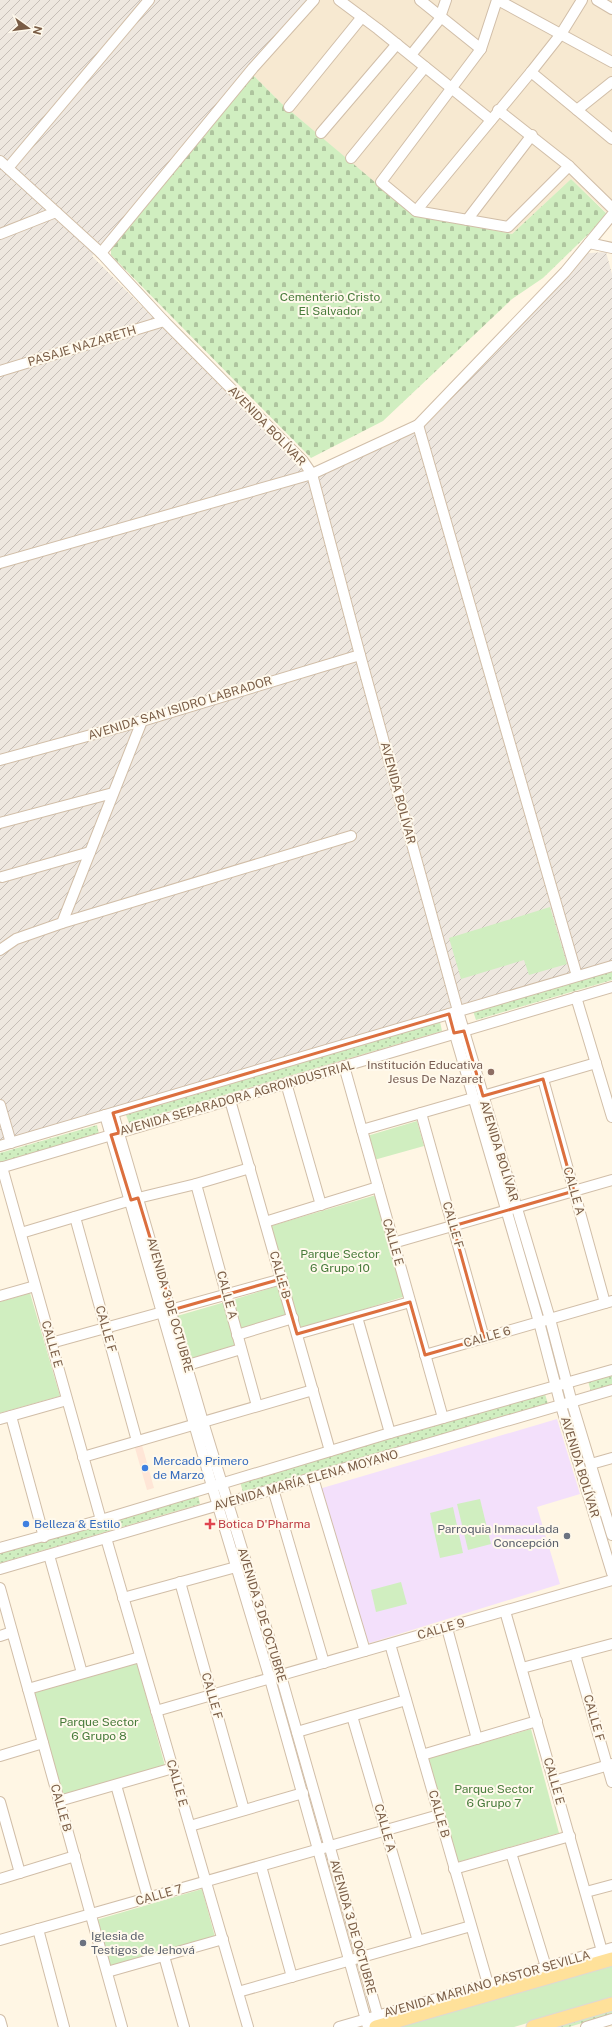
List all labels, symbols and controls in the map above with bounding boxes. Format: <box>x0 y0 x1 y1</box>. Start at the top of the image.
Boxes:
north arrow <box>8 8 48 48</box>
text: N <box>31 25 45 36</box>
park label: Cementerio Cristo El Salvador <box>280 290 381 318</box>
street label: PASAJE NAZARETH <box>26 323 138 369</box>
street label: AVENIDA BOLÍVAR <box>225 383 309 469</box>
street label: AVENIDA SAN ISIDRO LABRADOR <box>86 673 274 743</box>
street label: AVENIDA BOLÍVAR <box>378 740 418 846</box>
street label: AVENIDA SEPARADORA AGROINDUSTRIAL <box>118 1058 356 1138</box>
place label: Institución Educativa Jesus De Nazaret <box>367 1058 483 1086</box>
marker: Institución Educativa Jesus De Nazaret <box>486 1067 496 1077</box>
street label: AVENIDA BOLÍVAR <box>477 1099 521 1203</box>
street label: CALLE A <box>560 1165 588 1217</box>
street label: CALLE F <box>440 1200 466 1250</box>
street label: CALLE E <box>380 1217 406 1267</box>
street label: AVENIDA 3 DE OCTUBRE <box>144 1236 196 1374</box>
park label: Parque Sector 6 Grupo 10 <box>300 1247 380 1275</box>
street label: CALLE B <box>267 1250 293 1300</box>
street label: CALLE A <box>214 1269 240 1321</box>
street label: CALLE F <box>93 1304 119 1354</box>
street label: CALLE E <box>39 1319 65 1369</box>
street label: CALLE 6 <box>462 1324 512 1350</box>
street label: AVENIDA BOLÍVAR <box>558 1415 602 1519</box>
street label: AVENIDA MARÍA ELENA MOYANO <box>212 1447 400 1513</box>
place label: Mercado Primero de Marzo <box>153 1454 249 1482</box>
marker: Mercado Primero de Marzo <box>140 1463 150 1473</box>
place label: Belleza & Estilo <box>34 1517 120 1531</box>
place label: Botica D'Pharma <box>218 1517 310 1531</box>
marker: Belleza & Estilo <box>21 1519 31 1529</box>
marker: Botica D'Pharma <box>205 1519 215 1529</box>
place label: Parroquia Inmaculada Concepción <box>437 1522 559 1550</box>
marker: Parroquia Inmaculada Concepción <box>562 1531 572 1541</box>
street label: AVENIDA 3 DE OCTUBRE <box>235 1546 289 1684</box>
street label: CALLE 9 <box>416 1616 466 1642</box>
street label: CALLE F <box>199 1671 225 1721</box>
street label: CALLE F <box>581 1693 607 1743</box>
park label: Parque Sector 6 Grupo 8 <box>59 1715 139 1743</box>
street label: CALLE E <box>541 1756 567 1806</box>
street label: CALLE E <box>164 1758 190 1808</box>
park label: Parque Sector 6 Grupo 7 <box>454 1782 534 1810</box>
street label: CALLE B <box>48 1783 74 1833</box>
street label: CALLE B <box>426 1789 452 1839</box>
street label: CALLE A <box>371 1802 399 1854</box>
street label: AVENIDA 3 DE OCTUBRE <box>327 1858 379 1996</box>
street label: CALLE 7 <box>134 1882 184 1908</box>
place label: Iglesia de Testigos de Jehová <box>91 1929 195 1957</box>
marker: Iglesia de Testigos de Jehová <box>78 1938 88 1948</box>
street label: AVENIDA MARIANO PASTOR SEVILLA <box>382 1948 592 2020</box>

